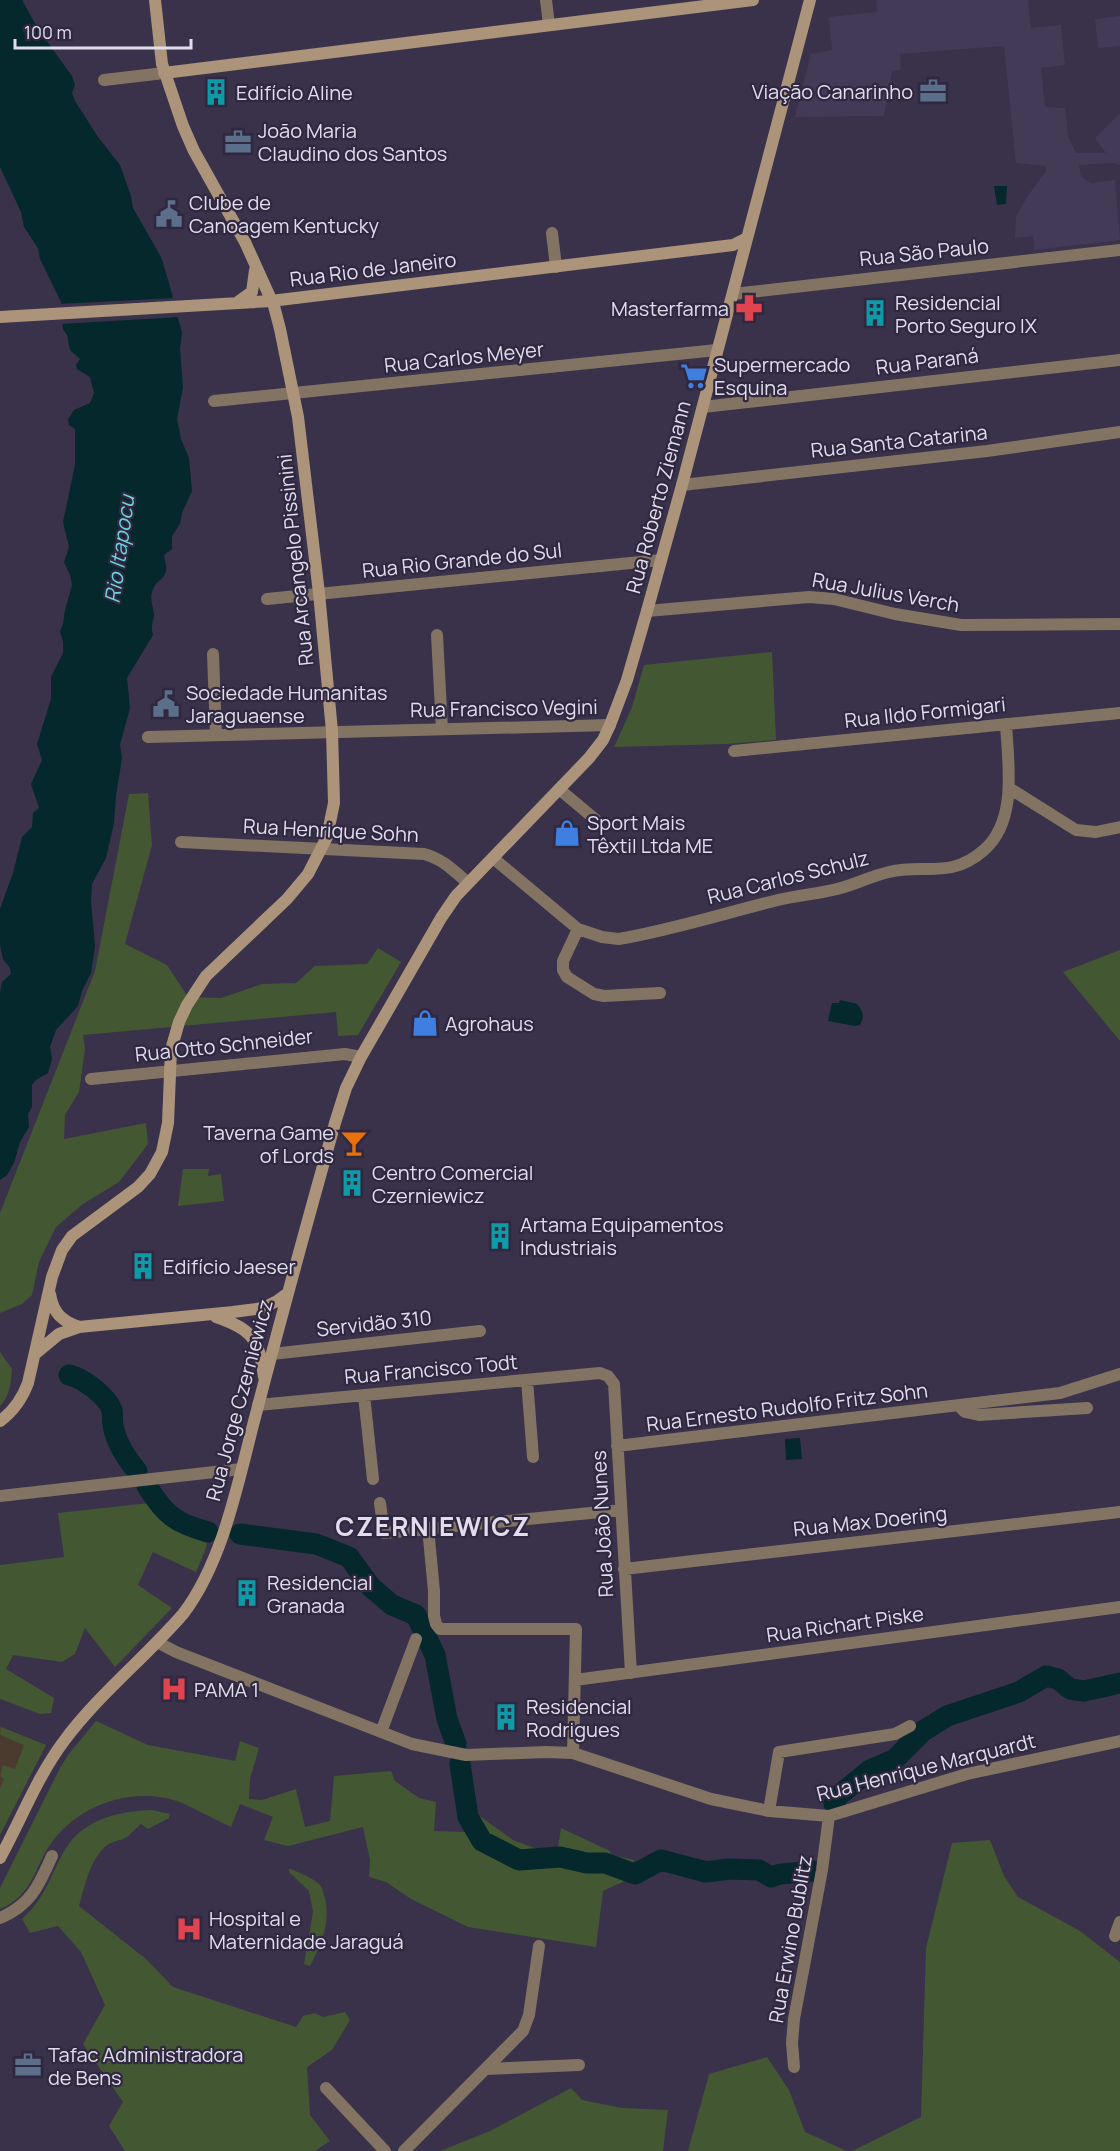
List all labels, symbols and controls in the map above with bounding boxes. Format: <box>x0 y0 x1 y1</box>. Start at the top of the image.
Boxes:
scale bar <box>15 12 190 50</box>
text: 100 m <box>24 20 72 44</box>
office icon: Viação Canarinho <box>918 76 948 106</box>
building icon: Edifício Aline <box>201 77 231 107</box>
place label: Viação Canarinho <box>752 78 913 105</box>
place label: Edifício Aline <box>236 79 353 106</box>
place label: João Maria Claudino dos Santos <box>258 117 447 167</box>
office icon: João Maria Claudino dos Santos <box>223 127 253 157</box>
place label: Clube de Canoagem Kentucky <box>189 189 380 239</box>
public building icon: Clube de Canoagem Kentucky <box>154 199 184 229</box>
street label: Rua São Paulo <box>858 232 990 272</box>
street label: Rua Rio de Janeiro <box>288 245 458 293</box>
place label: Residencial Porto Seguro IX <box>895 289 1037 339</box>
pharmacy icon: Masterfarma <box>734 293 764 323</box>
place label: Masterfarma <box>611 295 729 322</box>
building icon: Residencial Porto Seguro IX <box>860 298 890 328</box>
street label: Rua Carlos Meyer <box>383 335 545 379</box>
street label: Rua Paraná <box>874 341 980 381</box>
place label: Supermercado Esquina <box>714 351 851 401</box>
supermarket icon: Supermercado Esquina <box>679 361 709 391</box>
street label: Rua Roberto Ziemann <box>619 398 697 596</box>
street label: Rua Santa Catarina <box>809 418 989 464</box>
street label: Rua Arcangelo Pissinini <box>270 453 320 667</box>
water label: Rio Itapocu <box>98 492 141 605</box>
street label: Rua Rio Grande do Sul <box>361 536 563 584</box>
street label: Rua Julius Verch <box>810 566 962 618</box>
place label: Sociedade Humanitas Jaraguaense <box>186 679 388 729</box>
public building icon: Sociedade Humanitas Jaraguaense <box>151 689 181 719</box>
street label: Rua Ildo Formigari <box>843 690 1007 734</box>
street label: Rua Francisco Vegini <box>410 693 598 723</box>
place label: Sport Mais Têxtil Ltda ME <box>587 809 713 859</box>
street label: Rua Henrique Sohn <box>243 812 419 848</box>
shop icon: Sport Mais Têxtil Ltda ME <box>552 818 582 848</box>
street label: Rua Carlos Schulz <box>704 844 872 910</box>
shop icon: Agrohaus <box>410 1008 440 1038</box>
place label: Agrohaus <box>445 1010 534 1037</box>
street label: Rua Otto Schneider <box>134 1022 314 1068</box>
place label: Taverna Game of Lords <box>203 1119 334 1169</box>
bar icon: Taverna Game of Lords <box>339 1128 369 1158</box>
place label: Centro Comercial Czerniewicz <box>372 1159 533 1209</box>
building icon: Centro Comercial Czerniewicz <box>337 1168 367 1198</box>
place label: Artama Equipamentos Industriais <box>520 1211 724 1261</box>
building icon: Artama Equipamentos Industriais <box>485 1221 515 1251</box>
building icon: Edifício Jaeser <box>128 1251 158 1281</box>
place label: Edifício Jaeser <box>163 1253 296 1280</box>
street label: Rua Jorge Czerniewicz <box>199 1296 279 1504</box>
street label: Servidão 310 <box>315 1304 433 1342</box>
street label: Rua Francisco Todt <box>343 1348 519 1390</box>
street label: Rua Ernesto Rudolfo Fritz Sohn <box>645 1376 929 1438</box>
street label: Rua João Nunes <box>585 1450 619 1598</box>
street label: Rua Max Doering <box>792 1499 948 1543</box>
district label: CZERNIEWICZ <box>335 1508 531 1544</box>
place label: Residencial Granada <box>267 1569 373 1619</box>
building icon: Residencial Granada <box>232 1578 262 1608</box>
street label: Rua Richart Piske <box>764 1600 926 1648</box>
hospital icon: PAMA 1 <box>159 1674 189 1704</box>
place label: PAMA 1 <box>194 1676 259 1703</box>
place label: Residencial Rodrigues <box>526 1693 632 1743</box>
building icon: Residencial Rodrigues <box>491 1702 521 1732</box>
street label: Rua Henrique Marquardt <box>814 1727 1038 1807</box>
street label: Rua Erwino Bublitz <box>762 1853 818 2025</box>
place label: Hospital e Maternidade Jaraguá <box>209 1905 404 1955</box>
hospital icon: Hospital e Maternidade Jaraguá <box>174 1914 204 1944</box>
place label: Tafac Administradora de Bens <box>48 2041 243 2091</box>
office icon: Tafac Administradora de Bens <box>13 2050 43 2080</box>

